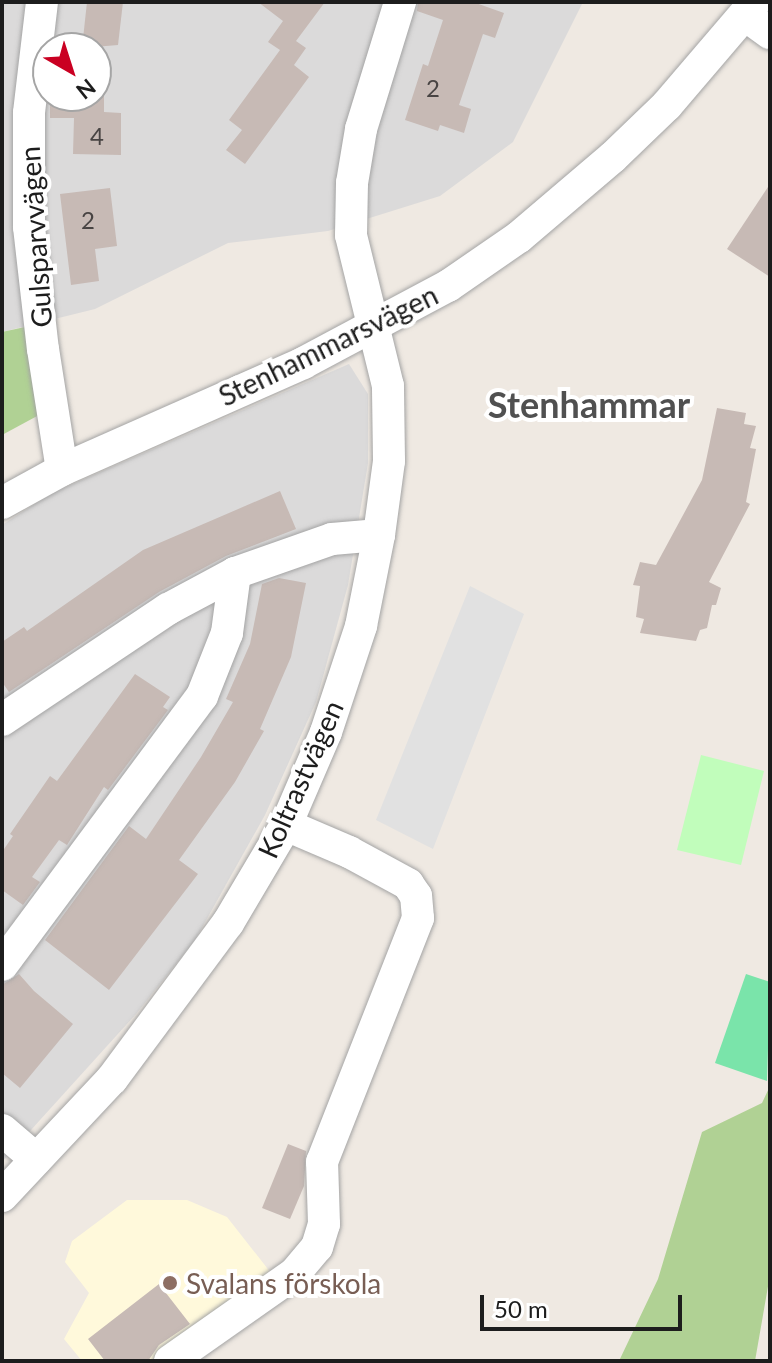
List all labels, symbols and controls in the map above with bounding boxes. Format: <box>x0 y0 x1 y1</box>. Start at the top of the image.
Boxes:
north arrow <box>32 32 112 112</box>
text: N <box>71 74 101 105</box>
house number: 2 <box>426 74 440 102</box>
house number: 4 <box>90 122 104 150</box>
street label: Gulsparvvägen <box>12 145 58 329</box>
house number: 2 <box>81 206 95 234</box>
street label: Stenhammarsvägen <box>213 277 443 413</box>
district label: Stenhammar <box>488 383 690 427</box>
street label: Koltrastvägen <box>250 695 350 863</box>
place label: Svalans förskola <box>186 1266 381 1300</box>
marker: Svalans förskola <box>161 1274 179 1292</box>
scale bar <box>484 1279 686 1329</box>
text: 50 m <box>494 1294 548 1323</box>

